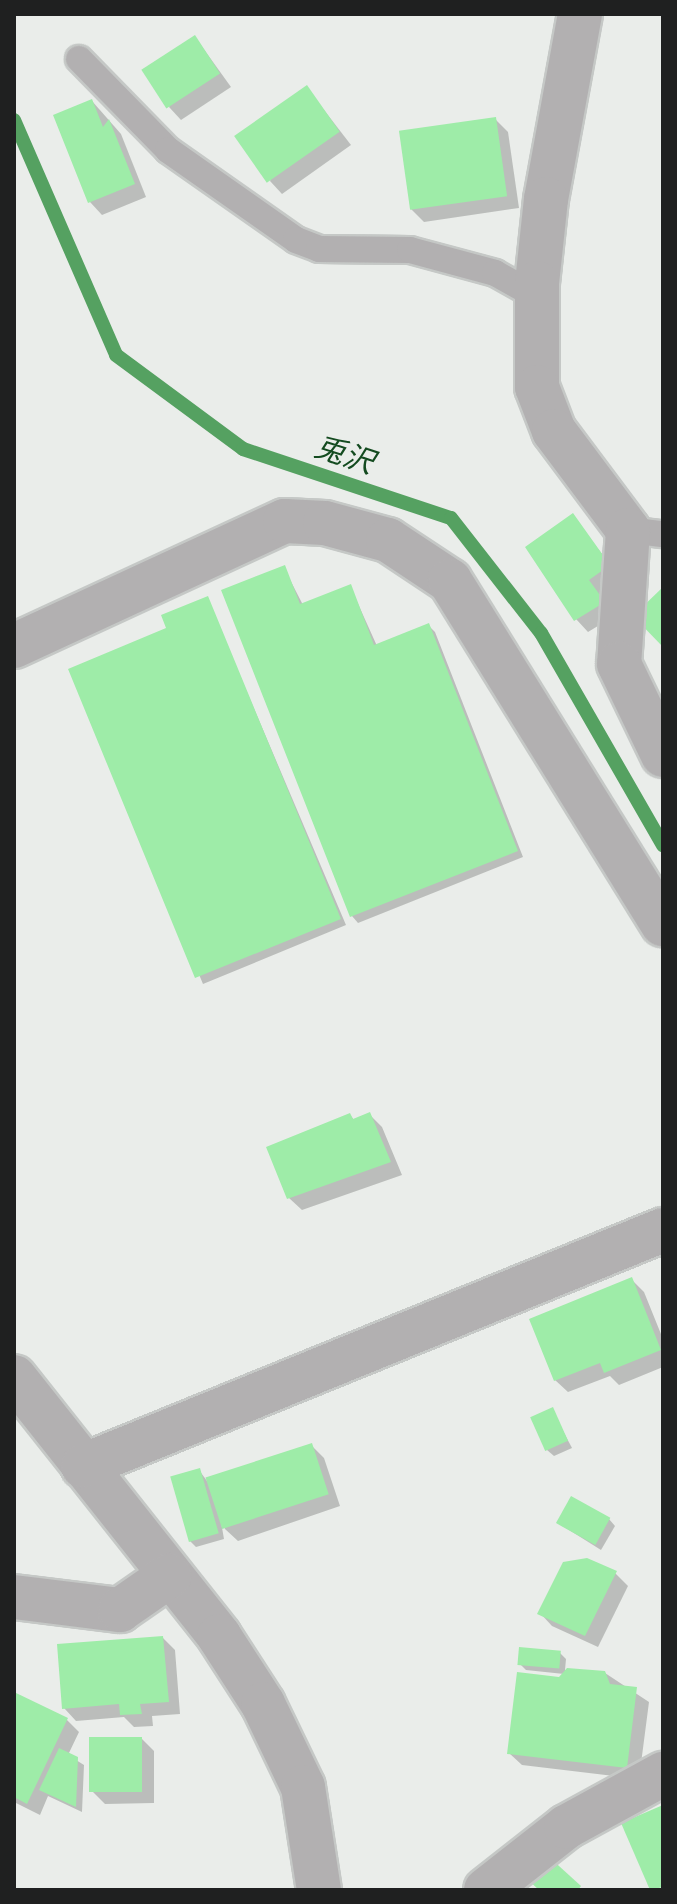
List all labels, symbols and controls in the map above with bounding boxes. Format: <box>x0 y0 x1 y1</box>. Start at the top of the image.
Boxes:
water label: 兎沢 <box>310 429 378 481</box>

